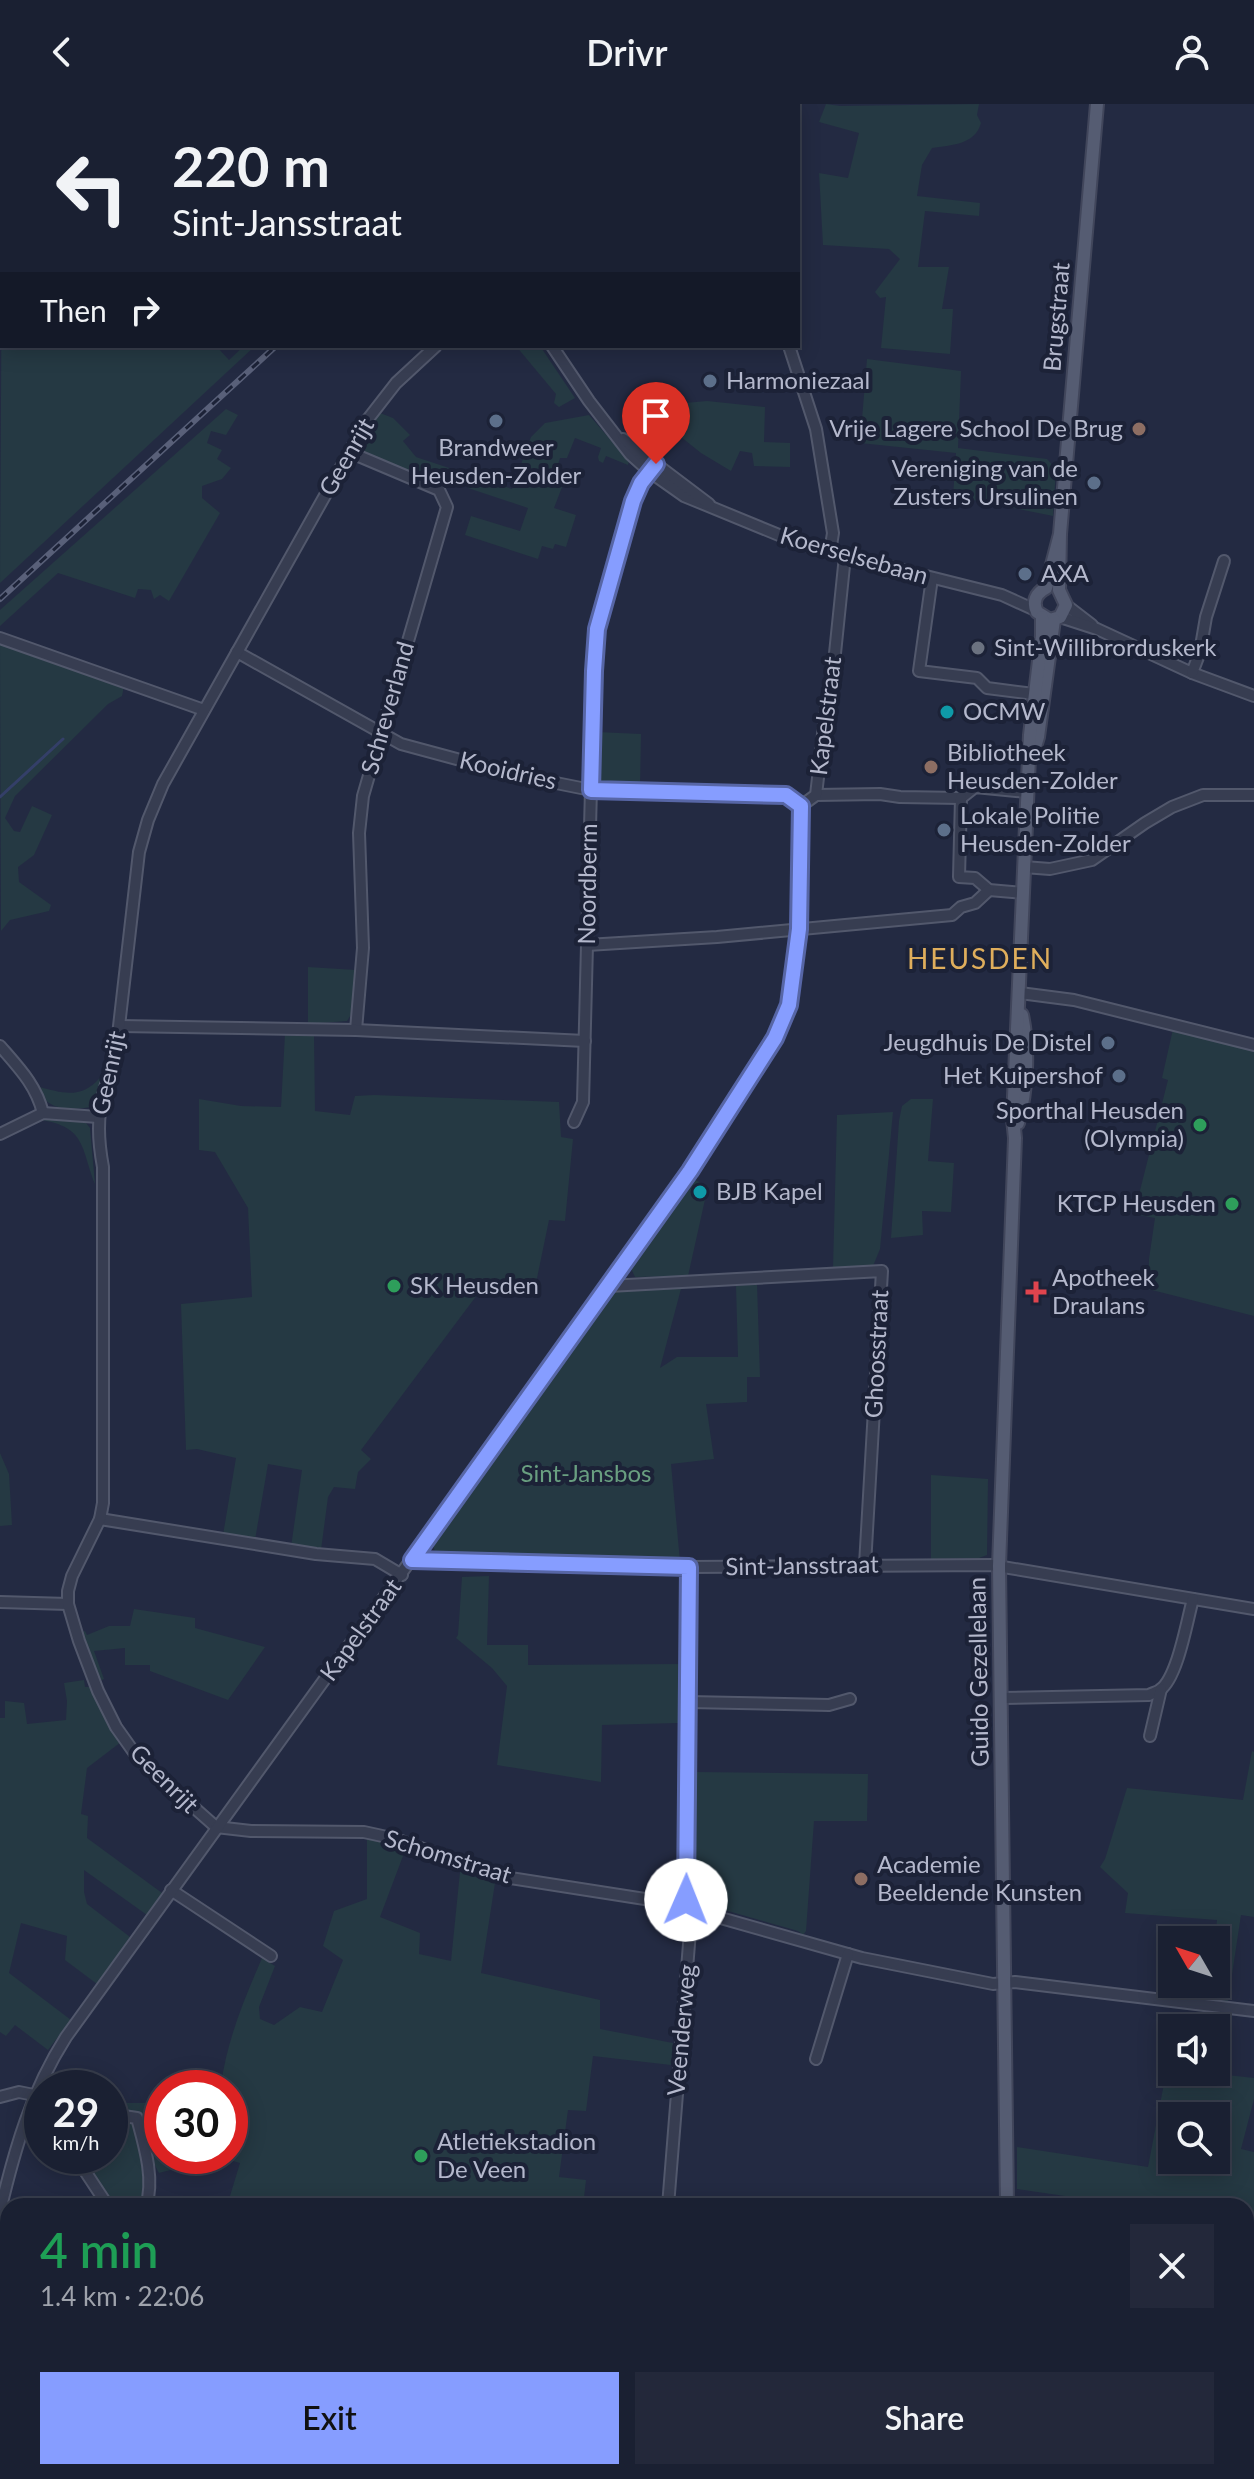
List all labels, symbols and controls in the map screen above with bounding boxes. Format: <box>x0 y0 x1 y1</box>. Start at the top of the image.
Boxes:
icon: back <box>40 30 84 74</box>
text: Drivr <box>586 30 668 74</box>
icon: person <box>1170 30 1214 74</box>
text: 220 m <box>172 132 330 199</box>
icon: left <box>40 136 144 240</box>
text: Sint-Jansstraat <box>172 200 402 244</box>
street label: Brugstraat <box>1036 261 1075 373</box>
icon: right <box>123 288 167 332</box>
text: Then <box>40 292 107 328</box>
place label: Harmoniezaal <box>726 365 870 394</box>
marker: Harmoniezaal <box>701 372 719 390</box>
pin <box>622 382 690 464</box>
icon: arrive <box>634 394 678 438</box>
street label: Geenrijt <box>312 412 380 500</box>
marker: Brandweer Heusden-Zolder <box>487 412 505 430</box>
place label: Vrije Lagere School De Brug <box>829 413 1123 442</box>
marker: Vrije Lagere School De Brug <box>1130 420 1148 438</box>
place label: Brandweer Heusden-Zolder <box>411 432 582 489</box>
place label: Vereniging van de Zusters Ursulinen <box>891 453 1078 510</box>
marker: Vereniging van de Zusters Ursulinen <box>1085 474 1103 492</box>
street label: Koerselsebaan <box>777 520 932 590</box>
place label: AXA <box>1041 558 1090 587</box>
marker: AXA <box>1016 565 1034 583</box>
place label: Sint-Willibrorduskerk <box>994 632 1217 661</box>
street label: Schreverland <box>354 638 419 777</box>
marker: Sint-Willibrorduskerk <box>969 639 987 657</box>
street label: Kapelstraat <box>803 654 846 777</box>
place label: OCMW <box>963 696 1046 725</box>
marker: OCMW <box>938 703 956 721</box>
place label: Bibliotheek Heusden-Zolder <box>947 737 1118 794</box>
street label: Kooidries <box>457 744 560 795</box>
marker: Bibliotheek Heusden-Zolder <box>922 758 940 776</box>
place label: Lokale Politie Heusden-Zolder <box>960 800 1131 857</box>
marker: Lokale Politie Heusden-Zolder <box>935 821 953 839</box>
street label: Noordberm <box>571 823 602 945</box>
district label: HEUSDEN <box>907 941 1053 975</box>
place label: Jeugdhuis De Distel <box>883 1027 1092 1056</box>
street label: Geenrijt <box>85 1028 131 1117</box>
marker: Jeugdhuis De Distel <box>1099 1034 1117 1052</box>
place label: Het Kuipershof <box>943 1060 1104 1089</box>
marker: Het Kuipershof <box>1110 1067 1128 1085</box>
place label: Sporthal Heusden (Olympia) <box>996 1095 1184 1152</box>
marker: Sporthal Heusden (Olympia) <box>1191 1116 1209 1134</box>
place label: BJB Kapel <box>716 1176 823 1205</box>
marker: BJB Kapel <box>691 1183 709 1201</box>
place label: KTCP Heusden <box>1057 1188 1216 1217</box>
marker: KTCP Heusden <box>1223 1195 1241 1213</box>
place label: Apotheek Draulans <box>1052 1262 1155 1319</box>
place label: SK Heusden <box>410 1270 539 1299</box>
marker: SK Heusden <box>385 1277 403 1295</box>
marker: Apotheek Draulans <box>1027 1283 1045 1301</box>
street label: Ghoosstraat <box>858 1289 893 1419</box>
park label: Sint-Jansbos <box>521 1458 651 1487</box>
street label: Sint-Jansstraat <box>725 1549 879 1580</box>
street label: Kapelstraat <box>313 1572 407 1686</box>
street label: Guido Gezellelaan <box>961 1577 994 1767</box>
street label: Geenrijt <box>125 1738 206 1819</box>
street label: Schomstraat <box>382 1823 516 1889</box>
place label: Academie Beeldende Kunsten <box>877 1849 1082 1906</box>
position arrow <box>644 1858 728 1942</box>
marker: Academie Beeldende Kunsten <box>852 1870 870 1888</box>
north arrow <box>1158 1926 1230 1998</box>
map controls <box>1158 1926 1230 2174</box>
street label: Veenderweg <box>660 1963 701 2097</box>
button: sound <box>1158 2014 1230 2086</box>
speed limit sign: 30 <box>144 2070 248 2174</box>
text: 29 <box>53 2088 99 2136</box>
button: search <box>1158 2102 1230 2174</box>
place label: Atletiekstadion De Veen <box>437 2126 596 2183</box>
text: km/h <box>53 2130 99 2154</box>
marker: Atletiekstadion De Veen <box>412 2147 430 2165</box>
text: 4 min <box>40 2221 158 2278</box>
button: close <box>1130 2224 1214 2308</box>
text: 1.4 km · 22:06 <box>40 2280 204 2312</box>
button: Exit <box>40 2372 619 2464</box>
button: Share <box>635 2372 1214 2464</box>

